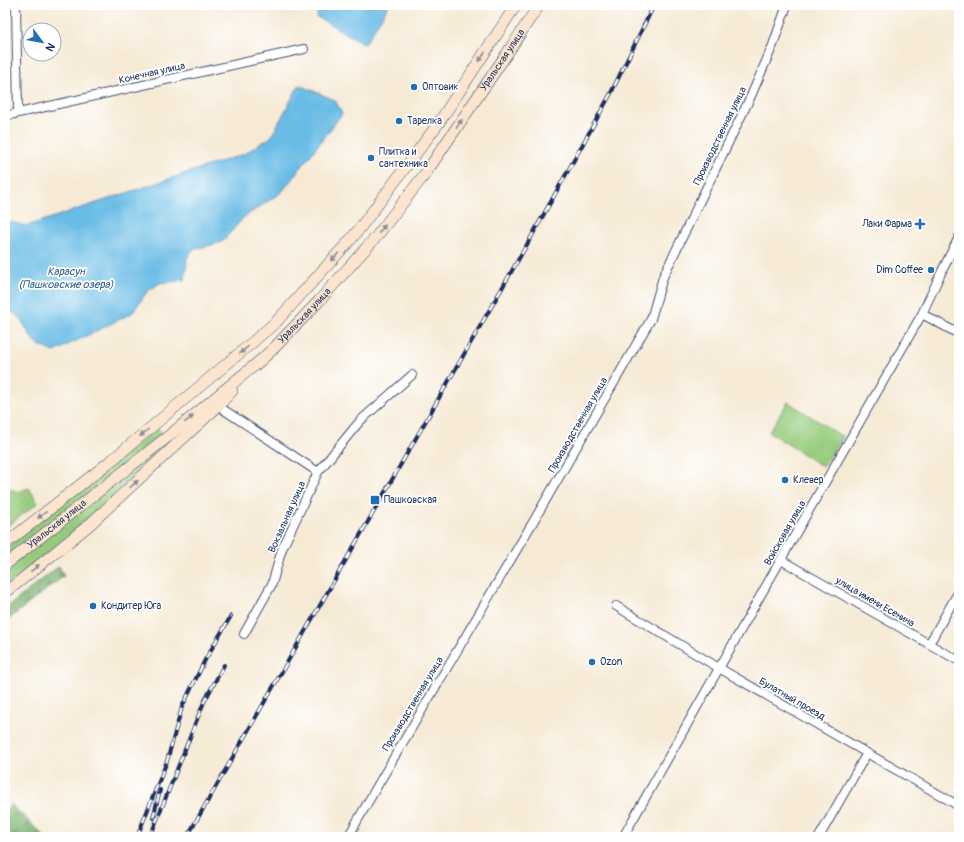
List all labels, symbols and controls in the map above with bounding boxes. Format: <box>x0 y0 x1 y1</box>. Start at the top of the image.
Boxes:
north arrow <box>22 22 62 62</box>
street label: Уральская улица <box>477 27 528 93</box>
text: N <box>42 40 58 54</box>
one-way arrow <box>478 52 486 62</box>
street label: Конечная улица <box>118 59 187 86</box>
place label: Оптовик <box>422 81 458 93</box>
marker: Оптовик <box>409 82 419 92</box>
street label: Производственная улица <box>691 85 749 187</box>
place label: Тарелка <box>407 115 442 127</box>
marker: Тарелка <box>394 116 404 126</box>
one-way arrow <box>455 119 463 129</box>
place label: Плитка и сантехника <box>379 146 428 170</box>
marker: Плитка и сантехника <box>366 153 376 163</box>
place label: Лаки Фарма <box>861 218 912 230</box>
marker: Лаки Фарма <box>915 219 925 229</box>
one-way arrow <box>378 223 387 234</box>
one-way arrow <box>330 252 339 263</box>
place label: Dim Coffee <box>876 264 923 276</box>
water label: Карасун (Пашковские озера) <box>19 265 114 291</box>
marker: Dim Coffee <box>926 265 936 275</box>
street label: Уральская улица <box>275 285 334 346</box>
one-way arrow <box>238 346 249 355</box>
street label: Производственная улица <box>546 375 610 475</box>
one-way arrow <box>184 414 194 423</box>
one-way arrow <box>138 429 149 438</box>
place label: Клевер <box>793 474 824 486</box>
marker: Клевер <box>780 475 790 485</box>
one-way arrow <box>129 479 139 488</box>
street label: Вокзальная улица <box>266 479 308 555</box>
marker: Пашковская <box>369 494 381 506</box>
place label: Пашковская <box>384 494 437 506</box>
street label: Уральская улица <box>25 497 89 551</box>
street label: Войсковая улица <box>762 498 809 568</box>
one-way arrow <box>37 510 48 519</box>
one-way arrow <box>30 564 41 573</box>
street label: улица имени Есенина <box>833 574 917 630</box>
place label: Кондитер Юга <box>101 600 161 612</box>
marker: Кондитер Юга <box>88 601 98 611</box>
street label: Производственная улица <box>380 654 446 753</box>
place label: Ozon <box>600 656 623 668</box>
marker: Ozon <box>587 657 597 667</box>
street label: Булатный проезд <box>757 675 827 723</box>

